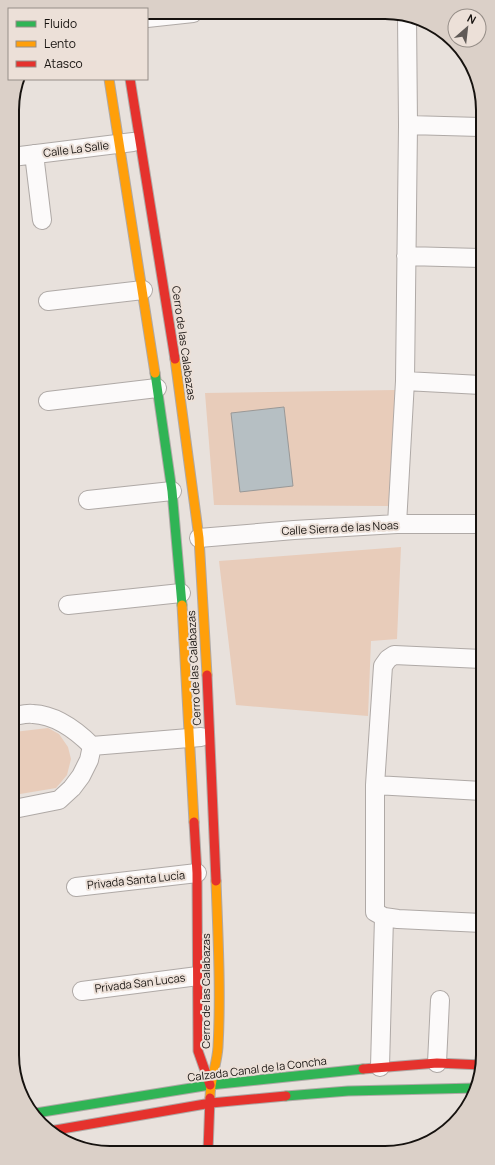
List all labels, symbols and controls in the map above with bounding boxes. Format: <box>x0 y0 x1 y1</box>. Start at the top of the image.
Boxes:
legend <box>8 8 148 80</box>
north arrow <box>447 8 487 48</box>
text: N <box>465 10 479 27</box>
text: Fluido <box>44 15 77 32</box>
text: Lento <box>44 35 76 52</box>
text: Atasco <box>44 55 83 72</box>
street label: Calle La Salle <box>42 137 110 160</box>
street label: Cerro de las Calabazas <box>169 285 200 401</box>
street label: Calle Sierra de las Noas <box>281 517 399 538</box>
street label: Cerro de las Calabazas <box>183 610 204 726</box>
street label: Privada Santa Lucía <box>86 867 186 892</box>
street label: Cerro de las Calabazas <box>198 933 213 1049</box>
street label: Privada San Lucas <box>94 969 186 995</box>
street label: Calzada Canal de la Concha <box>187 1053 327 1084</box>

